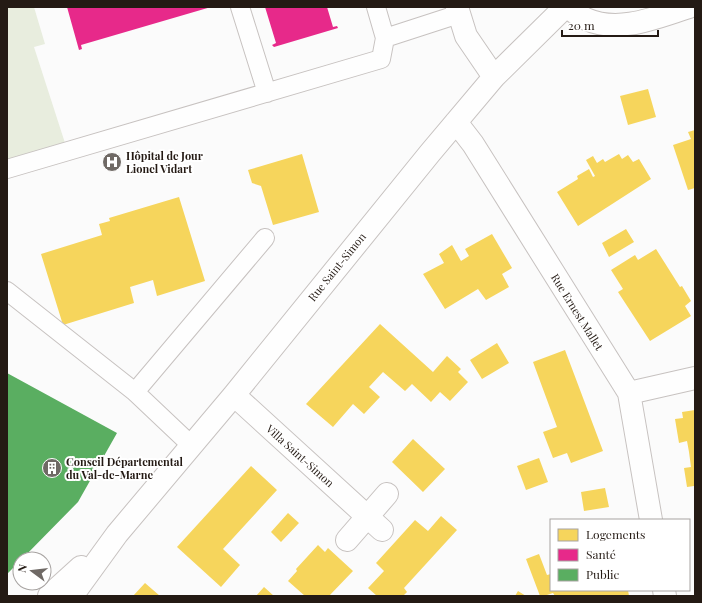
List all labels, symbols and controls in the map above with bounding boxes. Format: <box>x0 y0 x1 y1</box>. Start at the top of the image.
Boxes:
scale bar <box>562 12 658 38</box>
text: 20 m <box>568 17 595 33</box>
place label: Hôpital de Jour Lionel Vidart <box>126 148 204 176</box>
hospital icon: Hôpital de Jour Lionel Vidart <box>101 151 123 173</box>
street label: Rue Saint-Simon <box>304 229 369 304</box>
street label: Rue Ernest Mallet <box>548 271 607 353</box>
street label: Villa Saint-Simon <box>262 420 338 490</box>
place label: Conseil Départemental du Val-de-Marne <box>66 454 183 482</box>
building icon: Conseil Départemental du Val-de-Marne <box>41 457 63 479</box>
legend <box>550 519 690 591</box>
text: Logements <box>586 526 645 542</box>
text: Santé <box>586 546 616 562</box>
north arrow <box>12 551 52 591</box>
text: N <box>14 562 30 574</box>
text: Public <box>586 566 620 582</box>

